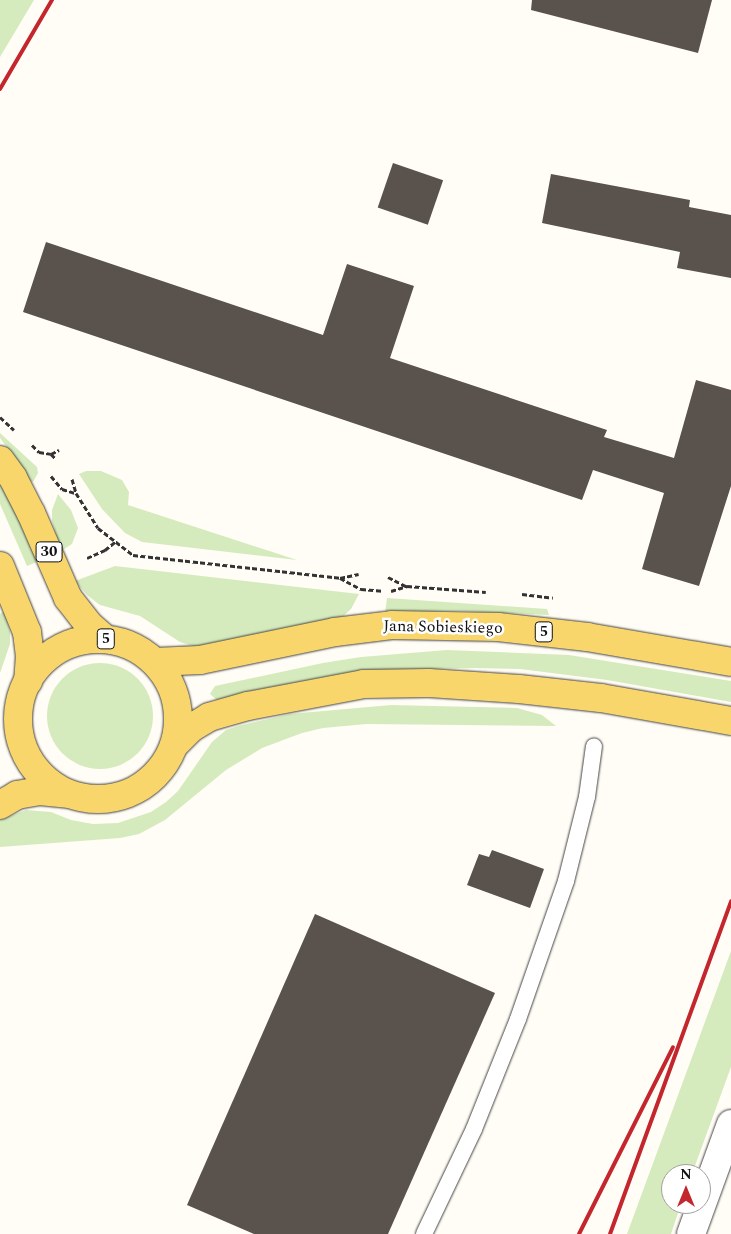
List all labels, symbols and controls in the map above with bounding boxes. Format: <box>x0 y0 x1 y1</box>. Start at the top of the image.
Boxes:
road number: 30 <box>35 540 63 564</box>
street label: Jana Sobieskiego <box>383 616 503 638</box>
road number: 5 <box>534 620 554 644</box>
road number: 5 <box>96 626 116 652</box>
north arrow <box>661 1164 711 1214</box>
text: N <box>680 1164 692 1185</box>

